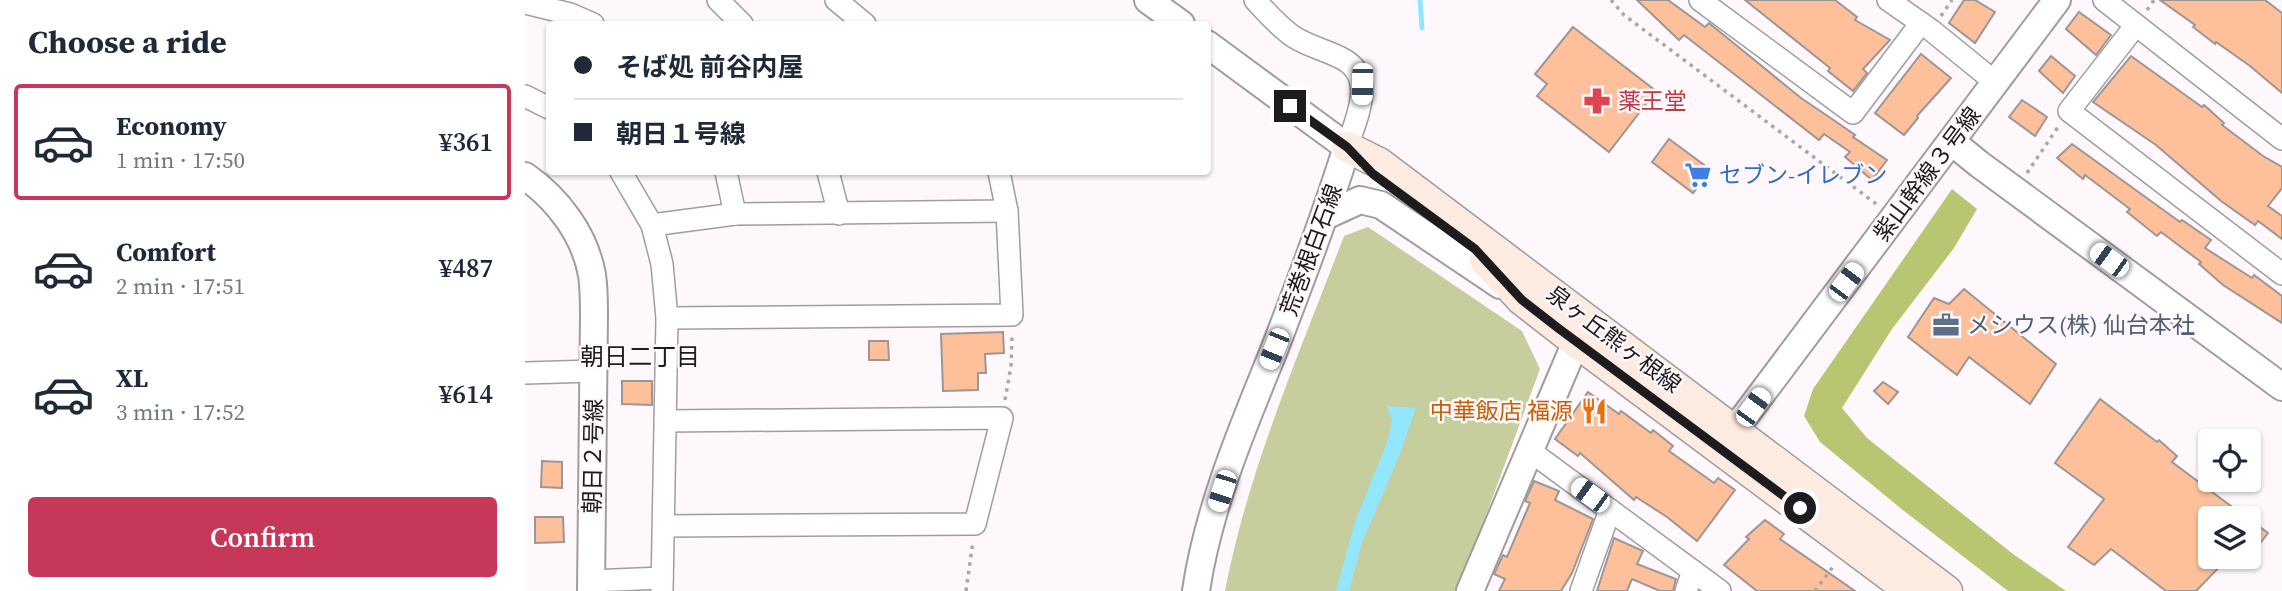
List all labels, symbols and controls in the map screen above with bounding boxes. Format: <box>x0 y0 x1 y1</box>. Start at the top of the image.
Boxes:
text: Choose a ride <box>28 20 227 64</box>
text: そば処 前谷内屋 <box>616 49 804 85</box>
car <box>1352 63 1373 105</box>
place label: 薬王堂 <box>1618 85 1687 117</box>
pharmacy icon: 薬王堂 <box>1582 86 1612 116</box>
route end <box>1274 90 1306 122</box>
street label: 紫山幹線３号線 <box>1866 100 1988 248</box>
text: Economy <box>116 108 227 144</box>
icon: car <box>32 111 95 174</box>
text: 朝日１号線 <box>616 116 746 152</box>
text: ¥361 <box>439 124 493 160</box>
text: 1 min · 17:50 <box>116 144 245 176</box>
place label: セブン-イレブン <box>1719 159 1887 191</box>
supermarket icon: セブン-イレブン <box>1683 160 1713 190</box>
street label: 荒巻根白石線 <box>1272 180 1350 320</box>
text: Comfort <box>116 234 216 270</box>
icon: car <box>32 237 95 300</box>
car <box>2086 239 2133 281</box>
text: ¥487 <box>439 250 493 286</box>
car <box>1825 259 1868 305</box>
text: 2 min · 17:51 <box>116 270 245 302</box>
street label: 泉ヶ丘熊ヶ根線 <box>1540 278 1688 400</box>
place label: メシウス(株) 仙台本社 <box>1967 309 2195 341</box>
office icon: メシウス(株) 仙台本社 <box>1931 310 1961 340</box>
car <box>1257 326 1292 372</box>
district label: 朝日二丁目 <box>580 340 700 373</box>
text: XL <box>116 360 148 396</box>
icon: car <box>32 363 95 426</box>
text: ¥614 <box>439 376 493 412</box>
car <box>1733 384 1774 430</box>
place label: 中華飯店 福源 <box>1430 395 1573 427</box>
text: 3 min · 17:52 <box>116 396 245 428</box>
restaurant icon: 中華飯店 福源 <box>1579 396 1609 426</box>
street label: 朝日２号線 <box>576 398 610 514</box>
map controls <box>2198 429 2261 569</box>
button: locate <box>2198 429 2261 492</box>
car <box>1206 468 1239 514</box>
car <box>1567 474 1614 516</box>
route start <box>1784 492 1816 524</box>
button: Confirm <box>28 497 497 577</box>
button: layers <box>2198 506 2261 569</box>

